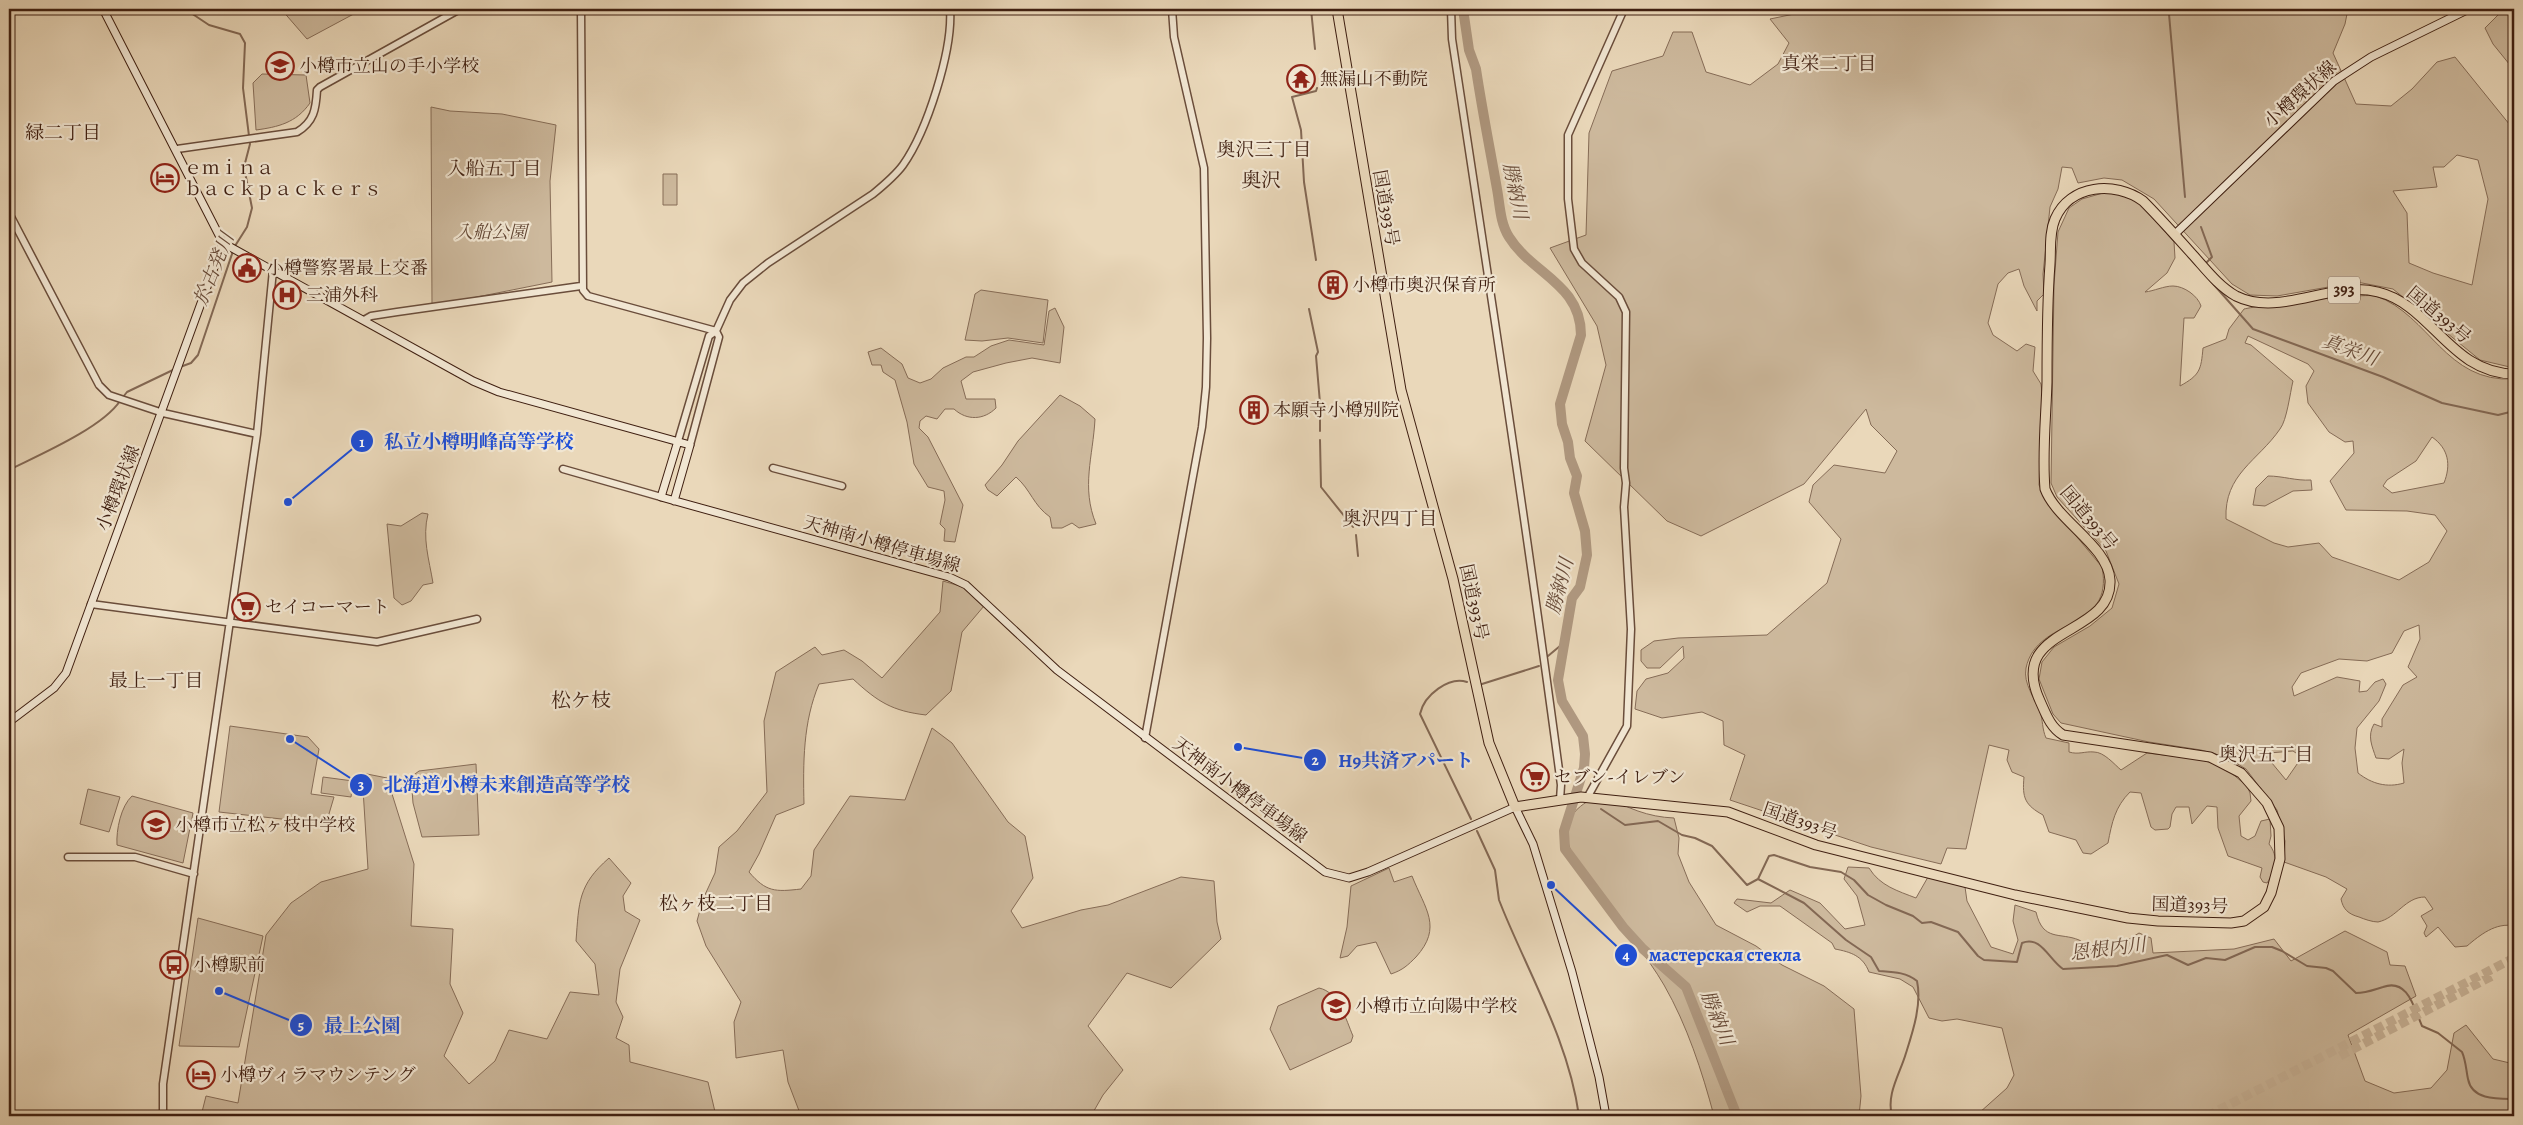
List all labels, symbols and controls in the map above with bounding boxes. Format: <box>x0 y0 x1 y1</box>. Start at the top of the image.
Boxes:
school or university icon: 小樽市立山の手小学校 <box>265 51 295 81</box>
district label: 真栄二丁目 <box>1781 51 1877 77</box>
place label: 小樽市立山の手小学校 <box>299 54 479 78</box>
street label: 小樽環状線 <box>2259 55 2341 133</box>
temple icon: 無漏山不動院 <box>1286 64 1316 94</box>
place label: 無漏山不動院 <box>1320 67 1428 91</box>
district label: 緑二丁目 <box>25 120 101 146</box>
district label: 奥沢三丁目 <box>1216 137 1312 163</box>
place label: ｅｍｉｎａ ｂａｃｋｐａｃｋｅｒｓ <box>184 156 382 201</box>
district label: 入船五丁目 <box>446 156 542 182</box>
water label: 勝納川 <box>1496 160 1534 224</box>
hotel icon: ｅｍｉｎａ ｂａｃｋｐａｃｋｅｒｓ <box>150 163 180 193</box>
district label: 奥沢 <box>1241 167 1281 194</box>
street label: 国道393号 <box>1367 168 1405 248</box>
park label: 入船公園 <box>455 220 530 244</box>
water label: 於古発川 <box>188 227 241 309</box>
public building icon: 小樽警察署最上交番 <box>232 253 262 283</box>
place label: 小樽警察署最上交番 <box>266 256 428 280</box>
building icon: 小樽市奥沢保育所 <box>1318 270 1348 300</box>
place label: 小樽市奥沢保育所 <box>1352 273 1496 297</box>
road number: 393 <box>2328 276 2360 304</box>
hospital icon: 三浦外科 <box>272 280 302 310</box>
street label: 国道393号 <box>2402 281 2476 349</box>
place label: 三浦外科 <box>306 283 378 307</box>
water label: 真栄川 <box>2319 328 2383 373</box>
building icon: 本願寺小樽別院 <box>1239 395 1269 425</box>
place label: 本願寺小樽別院 <box>1273 398 1399 422</box>
callout: 私立小樽明峰高等学校 <box>349 424 584 458</box>
text: 私立小樽明峰高等学校 <box>384 429 574 455</box>
text: 1 <box>359 432 365 452</box>
street label: 小樽環状線 <box>91 442 145 534</box>
street label: 国道393号 <box>2055 481 2123 555</box>
district label: 奥沢四丁目 <box>1342 506 1438 532</box>
street label: 天神南小樽停車場線 <box>801 510 963 578</box>
water label: 勝納川 <box>1540 553 1580 617</box>
street label: 国道393号 <box>1454 562 1494 642</box>
supermarket icon: セイコーマート <box>231 592 261 622</box>
place label: セイコーマート <box>265 595 390 619</box>
district label: 最上一丁目 <box>108 668 204 694</box>
district label: 松ケ枝 <box>551 687 611 714</box>
street label: 天神南小樽停車場線 <box>1168 732 1312 848</box>
district label: 奥沢五丁目 <box>2218 742 2314 768</box>
callout: H9共済アパート <box>1302 743 1484 777</box>
text: H9共済アパート <box>1338 748 1474 774</box>
text: 2 <box>1311 750 1319 770</box>
supermarket icon: セブン-イレブン <box>1520 762 1550 792</box>
place label: セブン-イレブン <box>1554 765 1685 789</box>
callout: 北海道小樽未来創造高等学校 <box>348 768 640 802</box>
text: 北海道小樽未来創造高等学校 <box>383 772 631 798</box>
text: 3 <box>358 775 364 795</box>
street label: 国道393号 <box>1760 797 1840 845</box>
school or university icon: 小樽市立松ヶ枝中学校 <box>141 810 171 840</box>
place label: 小樽市立松ヶ枝中学校 <box>175 813 355 837</box>
district label: 松ヶ枝二丁目 <box>659 891 773 917</box>
street label: 国道393号 <box>2151 892 2229 918</box>
water label: 恩根内川 <box>2069 931 2149 967</box>
callout: мастерская стекла <box>1614 938 1811 972</box>
text: мастерская стекла <box>1649 942 1802 968</box>
text: 4 <box>1622 945 1630 965</box>
bus stop icon: 小樽駅前 <box>159 950 189 980</box>
place label: 小樽駅前 <box>193 953 265 977</box>
water label: 勝納川 <box>1694 987 1740 1051</box>
school or university icon: 小樽市立向陽中学校 <box>1321 991 1351 1021</box>
place label: 小樽市立向陽中学校 <box>1355 994 1517 1018</box>
callout: 最上公園 <box>289 1008 410 1042</box>
text: 最上公園 <box>324 1013 400 1039</box>
text: 5 <box>298 1015 304 1035</box>
hotel icon: 小樽ヴィラマウンテング <box>186 1060 216 1090</box>
place label: 小樽ヴィラマウンテング <box>220 1063 416 1087</box>

